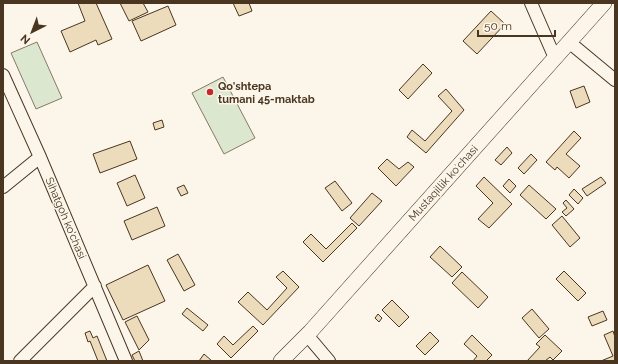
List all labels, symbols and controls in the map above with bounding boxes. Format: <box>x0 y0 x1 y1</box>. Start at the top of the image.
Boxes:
north arrow <box>12 12 52 52</box>
scale bar <box>478 12 555 38</box>
text: 50 m <box>484 19 512 33</box>
text: N <box>18 31 33 47</box>
place label: Qo'shtepa tumani 45-maktab <box>218 80 315 106</box>
marker: Qo'shtepa tumani 45-maktab <box>205 87 215 97</box>
street label: Mustaqillik koʻchasi <box>406 143 481 224</box>
street label: Sihatgoh ko'chasi <box>42 175 89 261</box>

